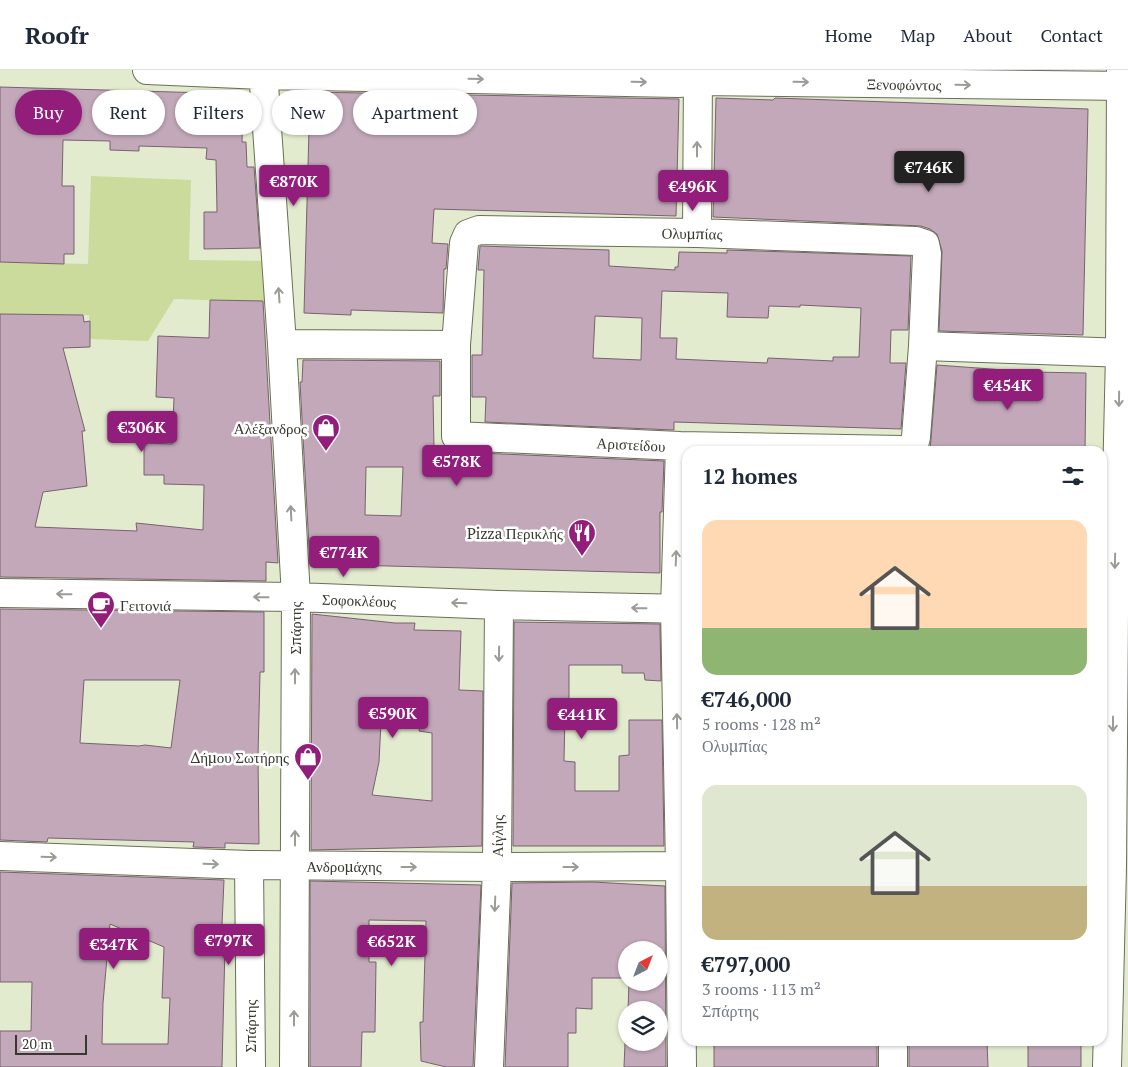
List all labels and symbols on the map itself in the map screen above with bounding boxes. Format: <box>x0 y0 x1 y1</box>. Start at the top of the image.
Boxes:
street label: Ξενοφώντος <box>866 73 942 95</box>
one-way arrow <box>468 74 484 84</box>
one-way arrow <box>630 77 646 87</box>
one-way arrow <box>792 77 809 87</box>
one-way arrow <box>955 80 971 89</box>
one-way arrow <box>692 141 702 158</box>
pin: €746K <box>894 150 964 193</box>
pin: €870K <box>259 164 329 207</box>
pin: €496K <box>658 170 728 212</box>
street label: Ολυμπίας <box>661 222 723 244</box>
one-way arrow <box>275 287 284 303</box>
pin: €454K <box>973 368 1043 411</box>
one-way arrow <box>1114 390 1124 406</box>
pin: €306K <box>107 410 177 453</box>
shop icon: Αλέξανδρος <box>311 413 341 452</box>
place label: Αλέξανδρος <box>234 418 307 438</box>
street label: Αριστείδου <box>596 432 666 456</box>
pin: €578K <box>422 444 492 487</box>
one-way arrow <box>287 506 296 522</box>
restaurant icon: Pizza Περικλής <box>567 518 597 557</box>
place label: Pizza Περικλής <box>467 523 563 543</box>
pin: €774K <box>309 536 379 578</box>
one-way arrow <box>672 551 681 567</box>
one-way arrow <box>1110 552 1120 569</box>
street label: Σοφοκλέους <box>321 589 397 611</box>
one-way arrow <box>56 590 72 599</box>
cafe icon: Γειτονιά <box>86 590 116 629</box>
one-way arrow <box>254 592 270 602</box>
place label: Γειτονιά <box>120 595 171 615</box>
one-way arrow <box>451 599 467 608</box>
street label: Σπάρτης <box>285 601 305 655</box>
one-way arrow <box>631 603 648 613</box>
one-way arrow <box>494 645 504 661</box>
one-way arrow <box>290 668 300 684</box>
pin: €590K <box>358 696 428 739</box>
pin: €441K <box>547 698 617 740</box>
one-way arrow <box>672 713 682 730</box>
one-way arrow <box>1108 715 1118 731</box>
shop icon: Δήμου Σωτήρης <box>293 742 323 781</box>
place label: Δήμου Σωτήρης <box>191 747 289 767</box>
street label: Αίγλης <box>487 815 507 857</box>
one-way arrow <box>290 831 300 847</box>
one-way arrow <box>40 853 56 862</box>
street label: Ανδρομάχης <box>306 856 382 876</box>
one-way arrow <box>202 859 219 869</box>
one-way arrow <box>400 862 416 872</box>
one-way arrow <box>562 862 579 872</box>
one-way arrow <box>491 895 500 911</box>
pin: €797K <box>194 924 264 966</box>
pin: €652K <box>357 924 427 967</box>
pin: €347K <box>79 928 149 970</box>
north arrow <box>618 941 668 991</box>
street label: Σπάρτης <box>240 999 260 1053</box>
one-way arrow <box>289 1011 299 1027</box>
scale bar <box>15 1032 88 1055</box>

